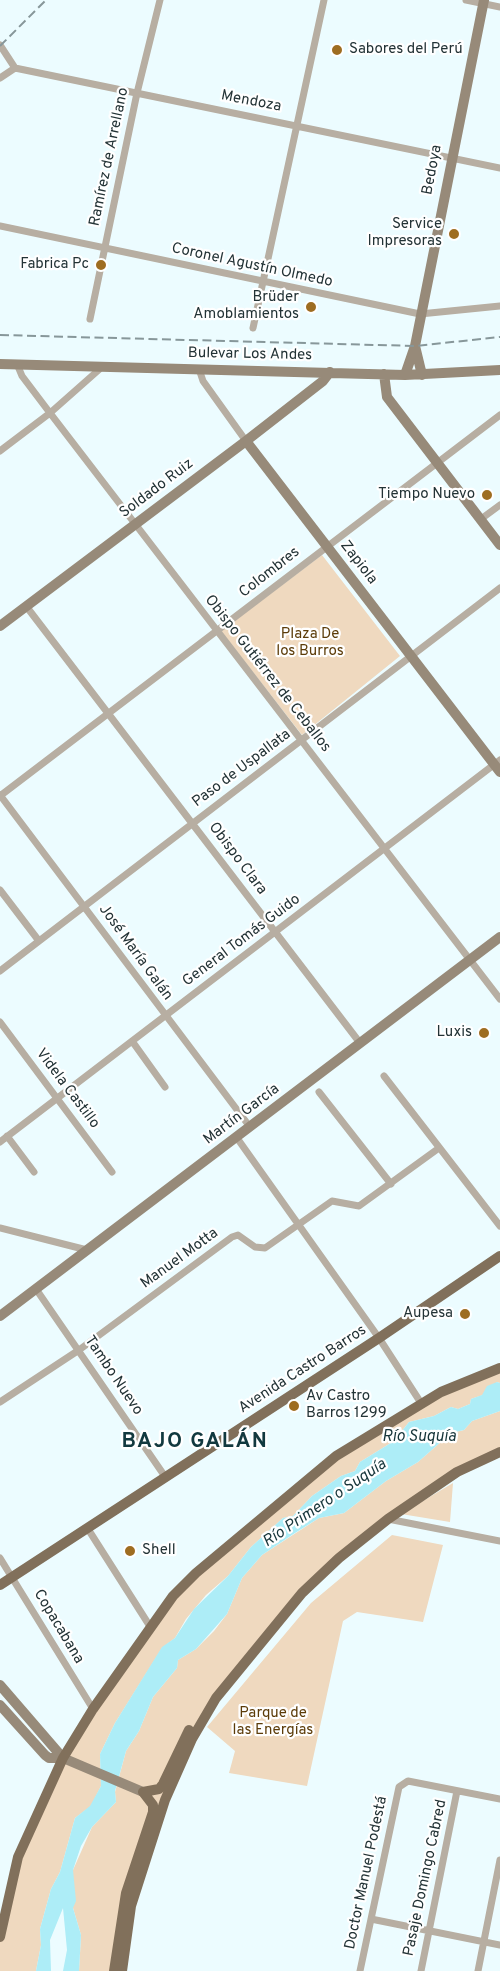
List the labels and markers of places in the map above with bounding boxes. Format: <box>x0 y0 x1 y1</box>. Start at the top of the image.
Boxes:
place label: Sabores del Perú <box>349 41 463 59</box>
marker: Sabores del Perú <box>330 43 344 57</box>
place label: Service Impresoras <box>367 216 442 251</box>
marker: Service Impresoras <box>447 227 461 241</box>
place label: Fabrica Pc <box>20 256 89 274</box>
marker: Fabrica Pc <box>94 258 108 272</box>
place label: Brüder Amoblamientos <box>193 289 299 324</box>
marker: Brüder Amoblamientos <box>304 300 318 314</box>
place label: Tiempo Nuevo <box>378 486 475 504</box>
marker: Tiempo Nuevo <box>480 488 494 502</box>
place label: Luxis <box>436 1024 472 1042</box>
marker: Luxis <box>477 1026 491 1040</box>
place label: Aupesa <box>403 1305 453 1323</box>
marker: Aupesa <box>458 1307 472 1321</box>
place label: Av Castro Barros 1299 <box>306 1388 387 1423</box>
marker: Av Castro Barros 1299 <box>287 1399 301 1413</box>
place label: Shell <box>142 1542 176 1560</box>
marker: Shell <box>123 1544 137 1558</box>

